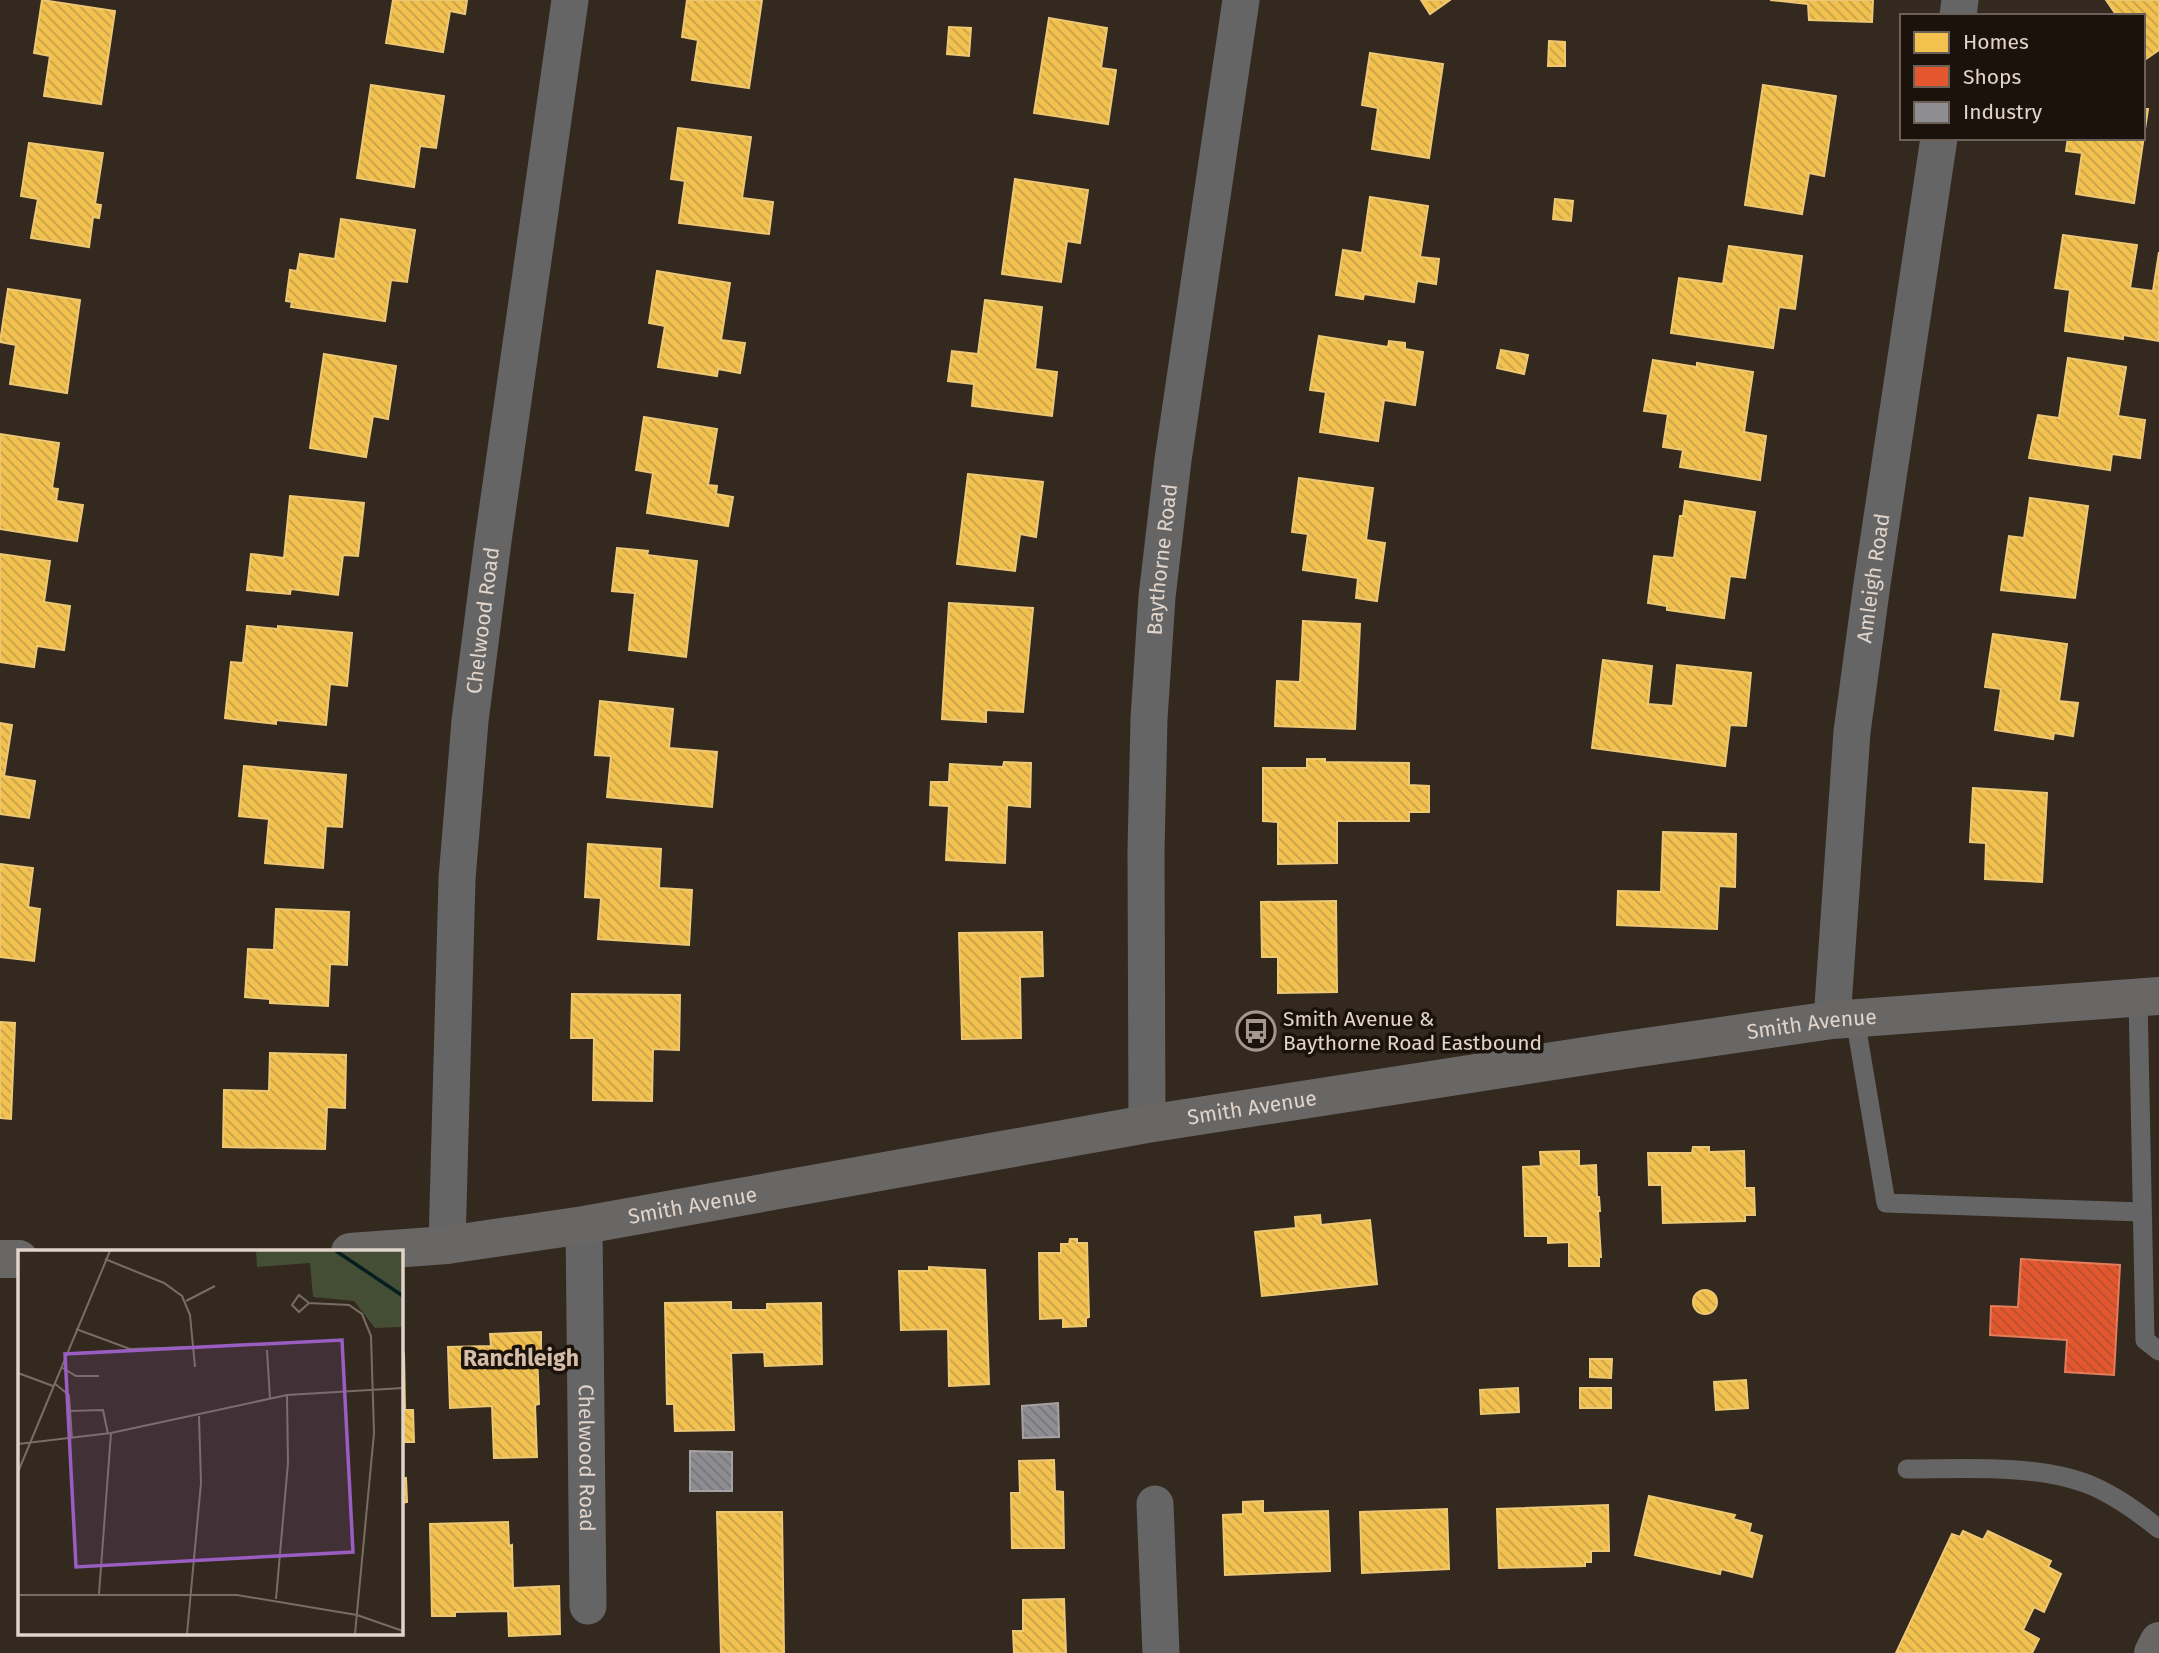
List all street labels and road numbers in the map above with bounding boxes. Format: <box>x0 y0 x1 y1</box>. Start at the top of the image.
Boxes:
street label: Baythorne Road <box>1142 482 1183 636</box>
street label: Amleigh Road <box>1851 512 1895 645</box>
street label: Chelwood Road <box>461 546 505 695</box>
street label: Smith Avenue <box>1745 1004 1878 1045</box>
street label: Smith Avenue <box>1186 1085 1319 1131</box>
street label: Smith Avenue <box>626 1181 759 1230</box>
street label: Chelwood Road <box>573 1384 600 1532</box>

